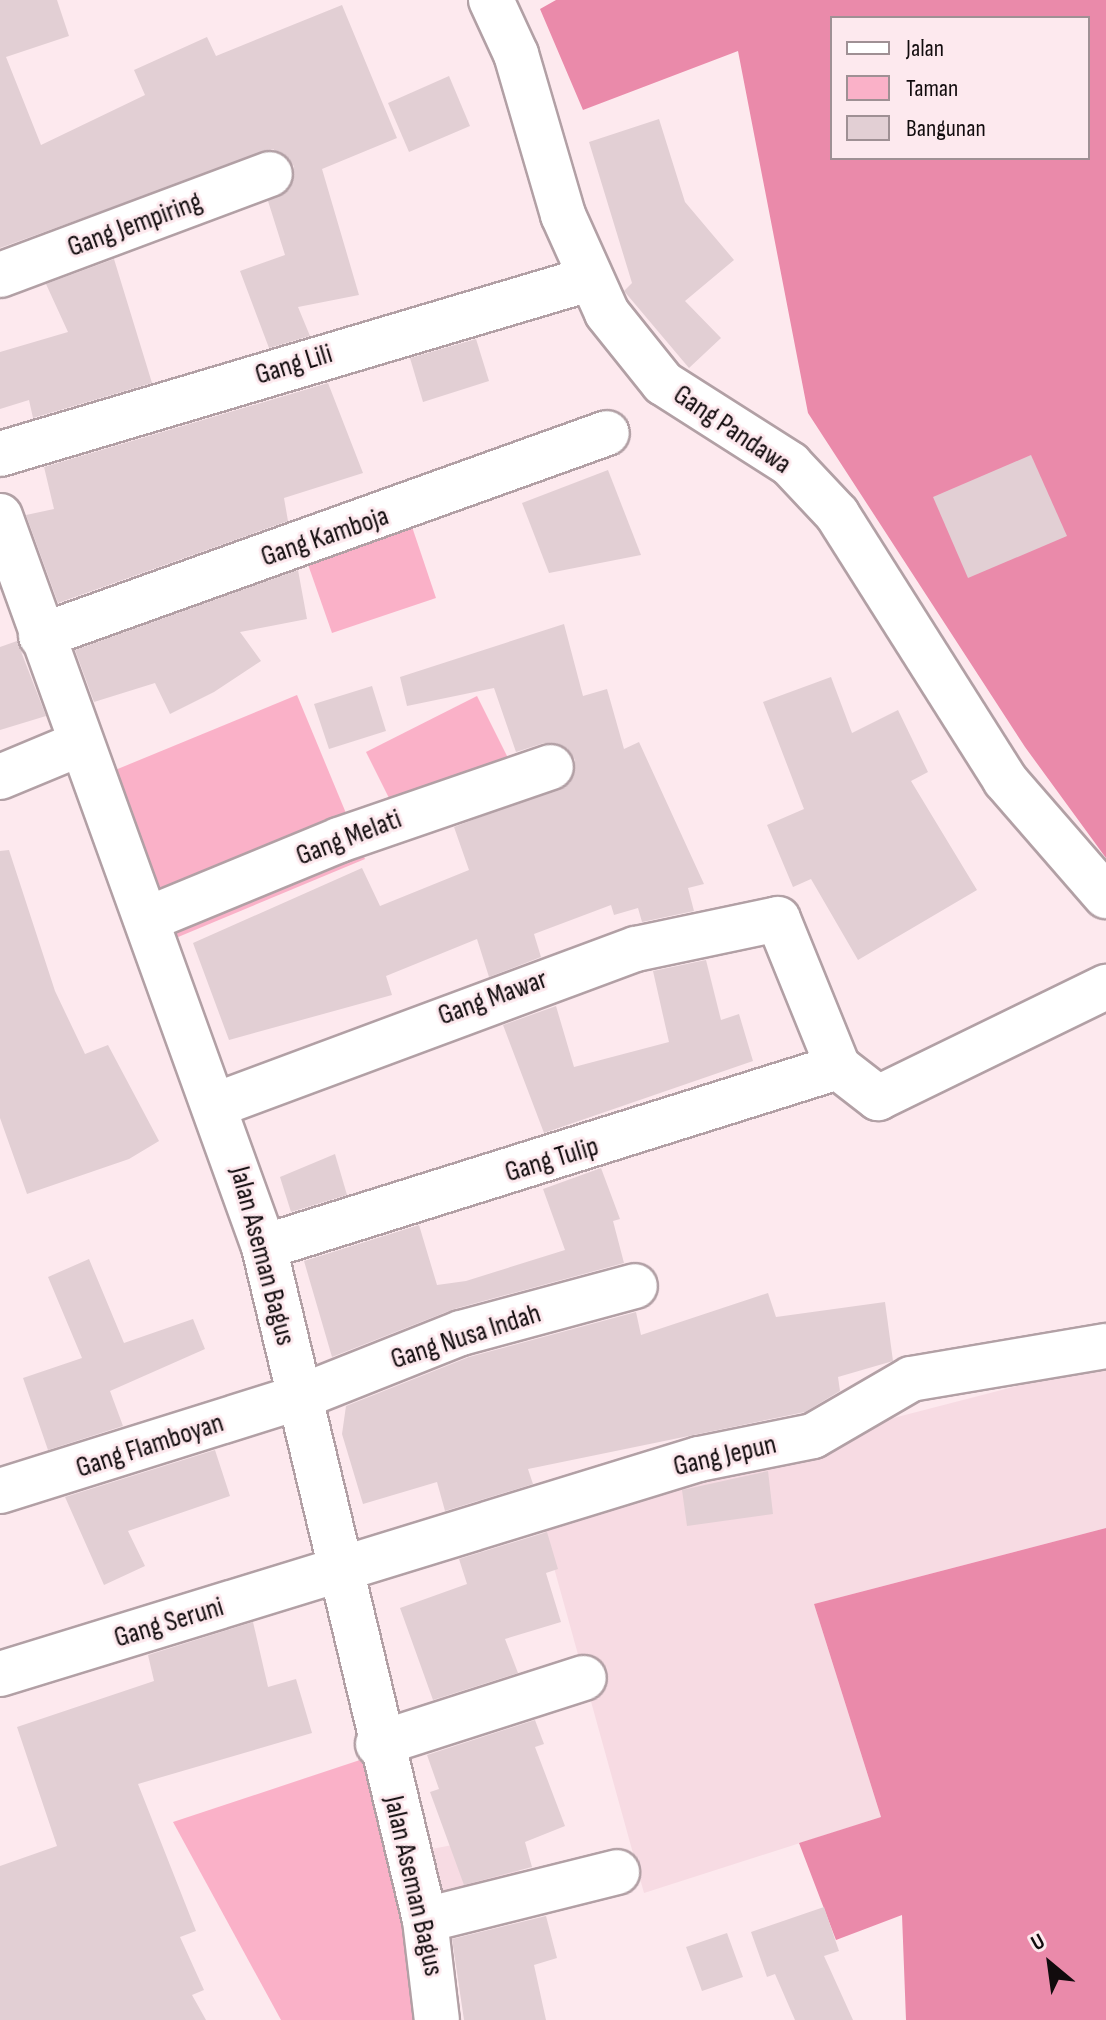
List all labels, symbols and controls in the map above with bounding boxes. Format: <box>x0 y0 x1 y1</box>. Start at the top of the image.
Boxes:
legend <box>830 16 1090 160</box>
text: Jalan <box>906 34 944 63</box>
text: Taman <box>906 74 958 103</box>
text: Bangunan <box>906 114 986 143</box>
street label: Gang Jempiring <box>63 185 207 265</box>
street label: Gang Lili <box>251 337 337 393</box>
street label: Gang Pandawa <box>667 378 797 482</box>
street label: Gang Kamboja <box>257 500 393 574</box>
street label: Gang Melati <box>292 803 406 873</box>
street label: Gang Mawar <box>434 963 552 1033</box>
street label: Gang Tulip <box>501 1130 603 1190</box>
street label: Jalan Aseman Bagus <box>222 1163 302 1349</box>
street label: Gang Nusa Indah <box>387 1297 545 1377</box>
street label: Gang Flamboyan <box>72 1406 228 1486</box>
street label: Gang Jepun <box>670 1428 780 1484</box>
street label: Gang Seruni <box>110 1591 228 1655</box>
street label: Jalan Aseman Bagus <box>376 1793 450 1979</box>
north arrow <box>1010 1924 1090 2004</box>
text: U <box>1027 1928 1050 1957</box>

